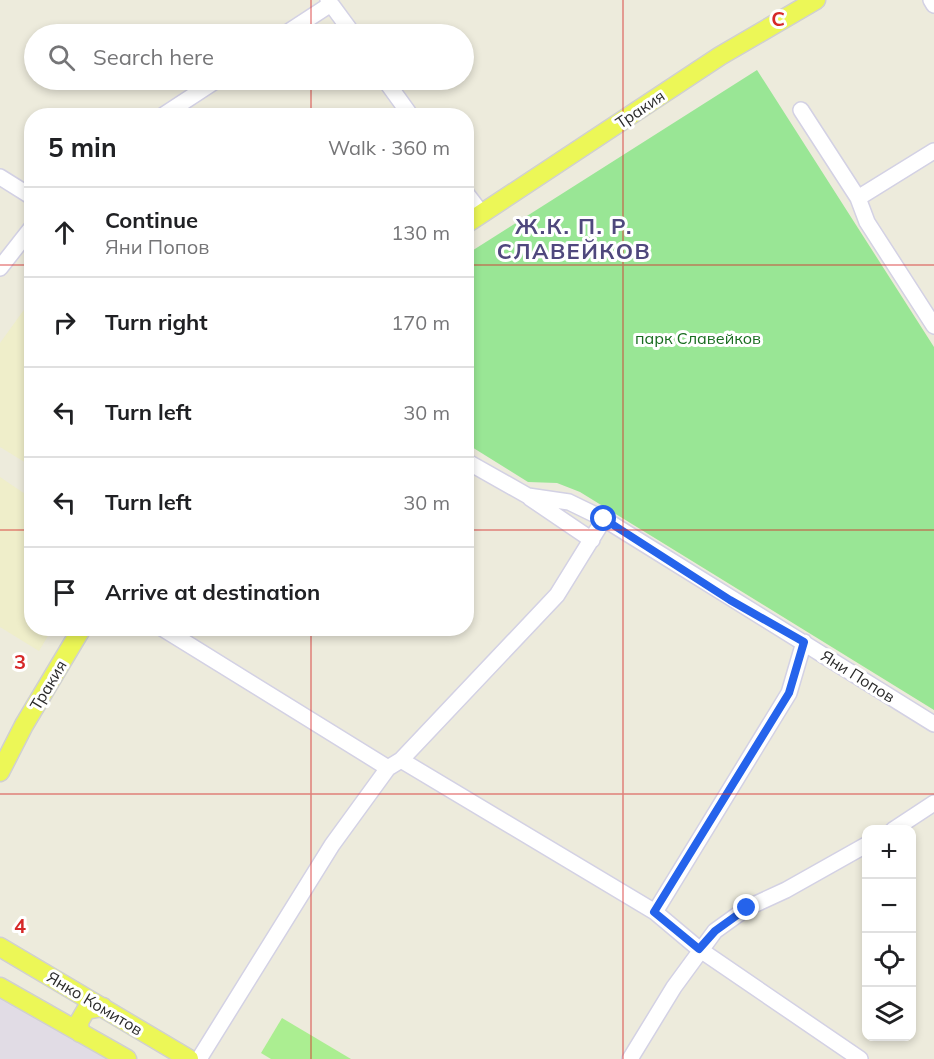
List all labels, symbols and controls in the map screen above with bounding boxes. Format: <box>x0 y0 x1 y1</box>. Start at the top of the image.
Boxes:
text: C <box>771 6 785 31</box>
search box <box>24 24 474 90</box>
icon: search <box>45 41 78 74</box>
text: Search here <box>93 43 214 71</box>
street label: Тракия <box>612 85 668 133</box>
text: 5 min <box>48 131 117 164</box>
text: Walk · 360 m <box>328 135 450 160</box>
text: Continue <box>105 206 198 234</box>
district label: Ж.К. П. Р. СЛАВЕЙКОВ <box>497 212 651 265</box>
icon: ahead <box>48 216 81 249</box>
text: 130 m <box>391 220 450 245</box>
text: Яни Попов <box>105 234 209 259</box>
icon: right <box>48 306 81 339</box>
text: Turn right <box>105 308 208 336</box>
text: 170 m <box>391 310 450 335</box>
park label: парк Славейков <box>635 328 761 348</box>
icon: left <box>48 396 81 429</box>
text: Turn left <box>105 398 192 426</box>
text: 30 m <box>403 400 450 425</box>
icon: left <box>48 486 81 519</box>
text: Turn left <box>105 488 192 516</box>
text: 30 m <box>403 490 450 515</box>
route start <box>590 505 616 531</box>
icon: arrive <box>48 576 81 609</box>
text: Arrive at destination <box>105 578 320 606</box>
street label: Яни Попов <box>817 645 899 707</box>
text: 3 <box>14 649 26 674</box>
street label: Тракия <box>25 656 71 714</box>
map controls <box>862 825 916 1041</box>
button: + <box>862 825 916 879</box>
button: − <box>862 879 916 933</box>
route end <box>733 894 759 920</box>
text: 4 <box>14 913 26 938</box>
button: locate <box>862 933 916 987</box>
street label: Янко Комитов <box>44 967 147 1039</box>
button: layers <box>862 987 916 1041</box>

